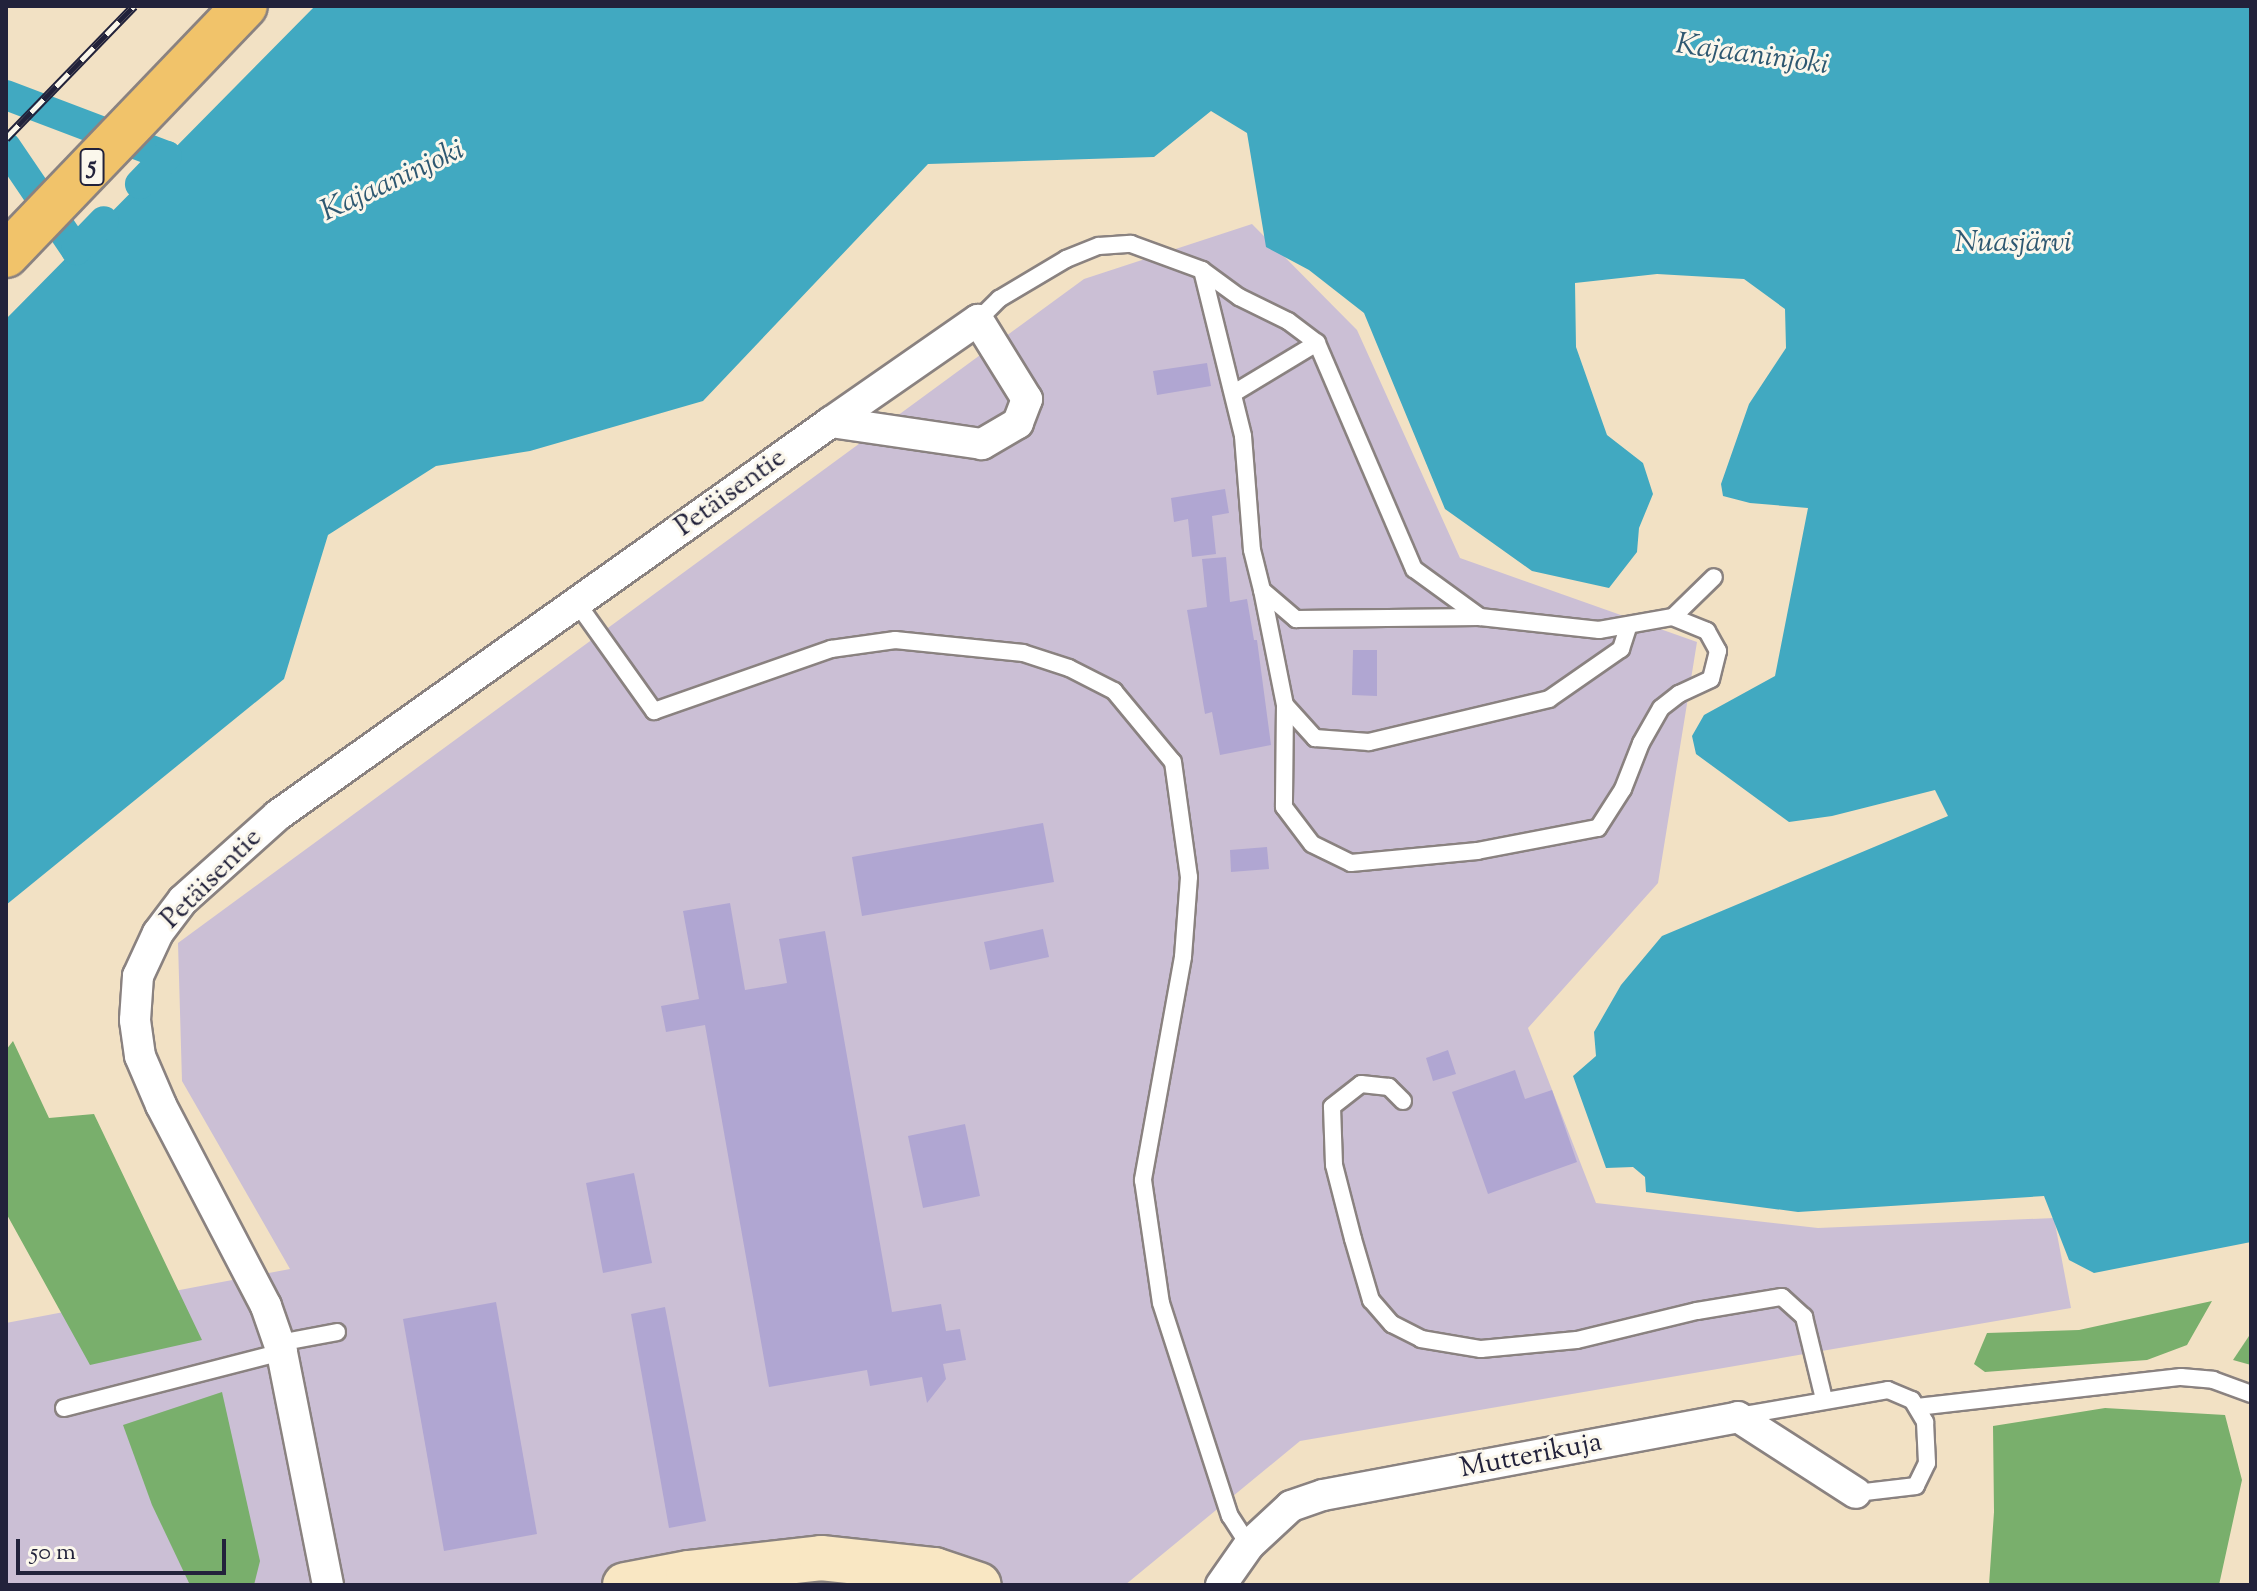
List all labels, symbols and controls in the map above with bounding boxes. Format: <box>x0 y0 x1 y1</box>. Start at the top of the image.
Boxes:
water label: Kajaaninjoki <box>1673 27 1831 85</box>
water label: Kajaaninjoki <box>316 133 470 231</box>
road number: 5 <box>78 145 106 189</box>
water label: Nuasjärvi <box>1954 226 2072 262</box>
street label: Petäisentie <box>669 442 793 544</box>
street label: Petäisentie <box>155 822 269 936</box>
street label: Mutterikuja <box>1457 1426 1605 1486</box>
scale bar <box>20 1523 230 1573</box>
text: 50 m <box>30 1536 76 1570</box>

